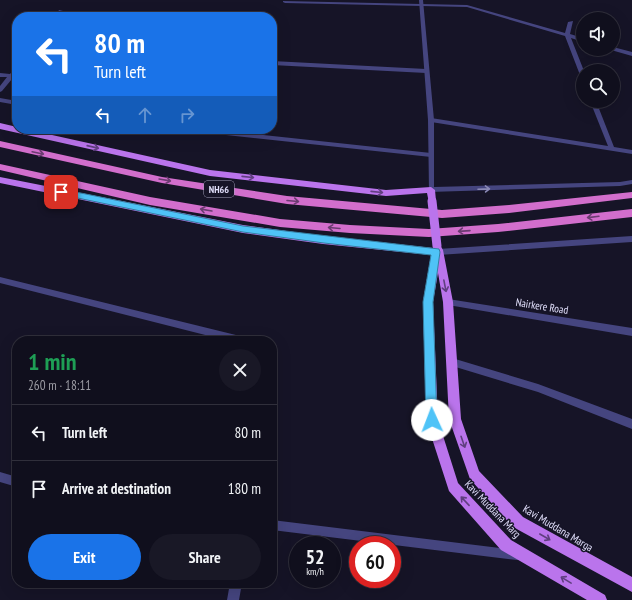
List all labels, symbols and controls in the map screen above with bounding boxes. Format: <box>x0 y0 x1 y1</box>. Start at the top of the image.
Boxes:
map controls <box>576 12 620 108</box>
button: sound <box>576 12 620 56</box>
text: 80 m <box>94 24 145 61</box>
icon: left <box>28 28 80 80</box>
text: Turn left <box>94 60 146 83</box>
button: search <box>576 64 620 108</box>
icon: left <box>92 104 114 126</box>
icon: ahead <box>134 104 156 126</box>
icon: right <box>176 104 198 126</box>
one-way arrow <box>86 144 99 152</box>
one-way arrow <box>31 149 44 157</box>
one-way arrow <box>241 174 254 181</box>
pin <box>44 175 78 209</box>
one-way arrow <box>158 177 171 185</box>
icon: arrive <box>50 181 72 203</box>
road number: NH66 <box>204 181 234 197</box>
one-way arrow <box>477 185 490 192</box>
one-way arrow <box>370 188 383 195</box>
one-way arrow <box>286 197 299 205</box>
one-way arrow <box>199 206 212 214</box>
one-way arrow <box>587 214 600 221</box>
one-way arrow <box>328 224 341 231</box>
one-way arrow <box>458 227 471 234</box>
one-way arrow <box>441 279 449 292</box>
street label: Nairkere Road <box>515 295 570 317</box>
text: 1 min <box>28 346 76 377</box>
button: close <box>219 349 261 391</box>
text: 260 m · 18:11 <box>28 377 91 394</box>
position arrow <box>411 399 453 441</box>
icon: left <box>28 422 50 444</box>
text: Turn left <box>62 423 107 442</box>
text: 80 m <box>235 423 261 442</box>
one-way arrow <box>460 436 467 449</box>
street label: Kavi Muddana Marg <box>462 477 524 541</box>
icon: arrive <box>28 478 50 500</box>
text: Arrive at destination <box>62 479 171 498</box>
text: 180 m <box>228 479 261 498</box>
one-way arrow <box>461 496 470 506</box>
street label: Kavi Muddana Marga <box>520 502 596 554</box>
one-way arrow <box>539 533 551 541</box>
button: Exit <box>28 534 141 580</box>
button: Share <box>149 534 261 580</box>
speed limit sign: 60 <box>349 536 401 588</box>
text: 52 <box>305 544 325 570</box>
text: km/h <box>306 565 324 578</box>
one-way arrow <box>560 576 572 584</box>

